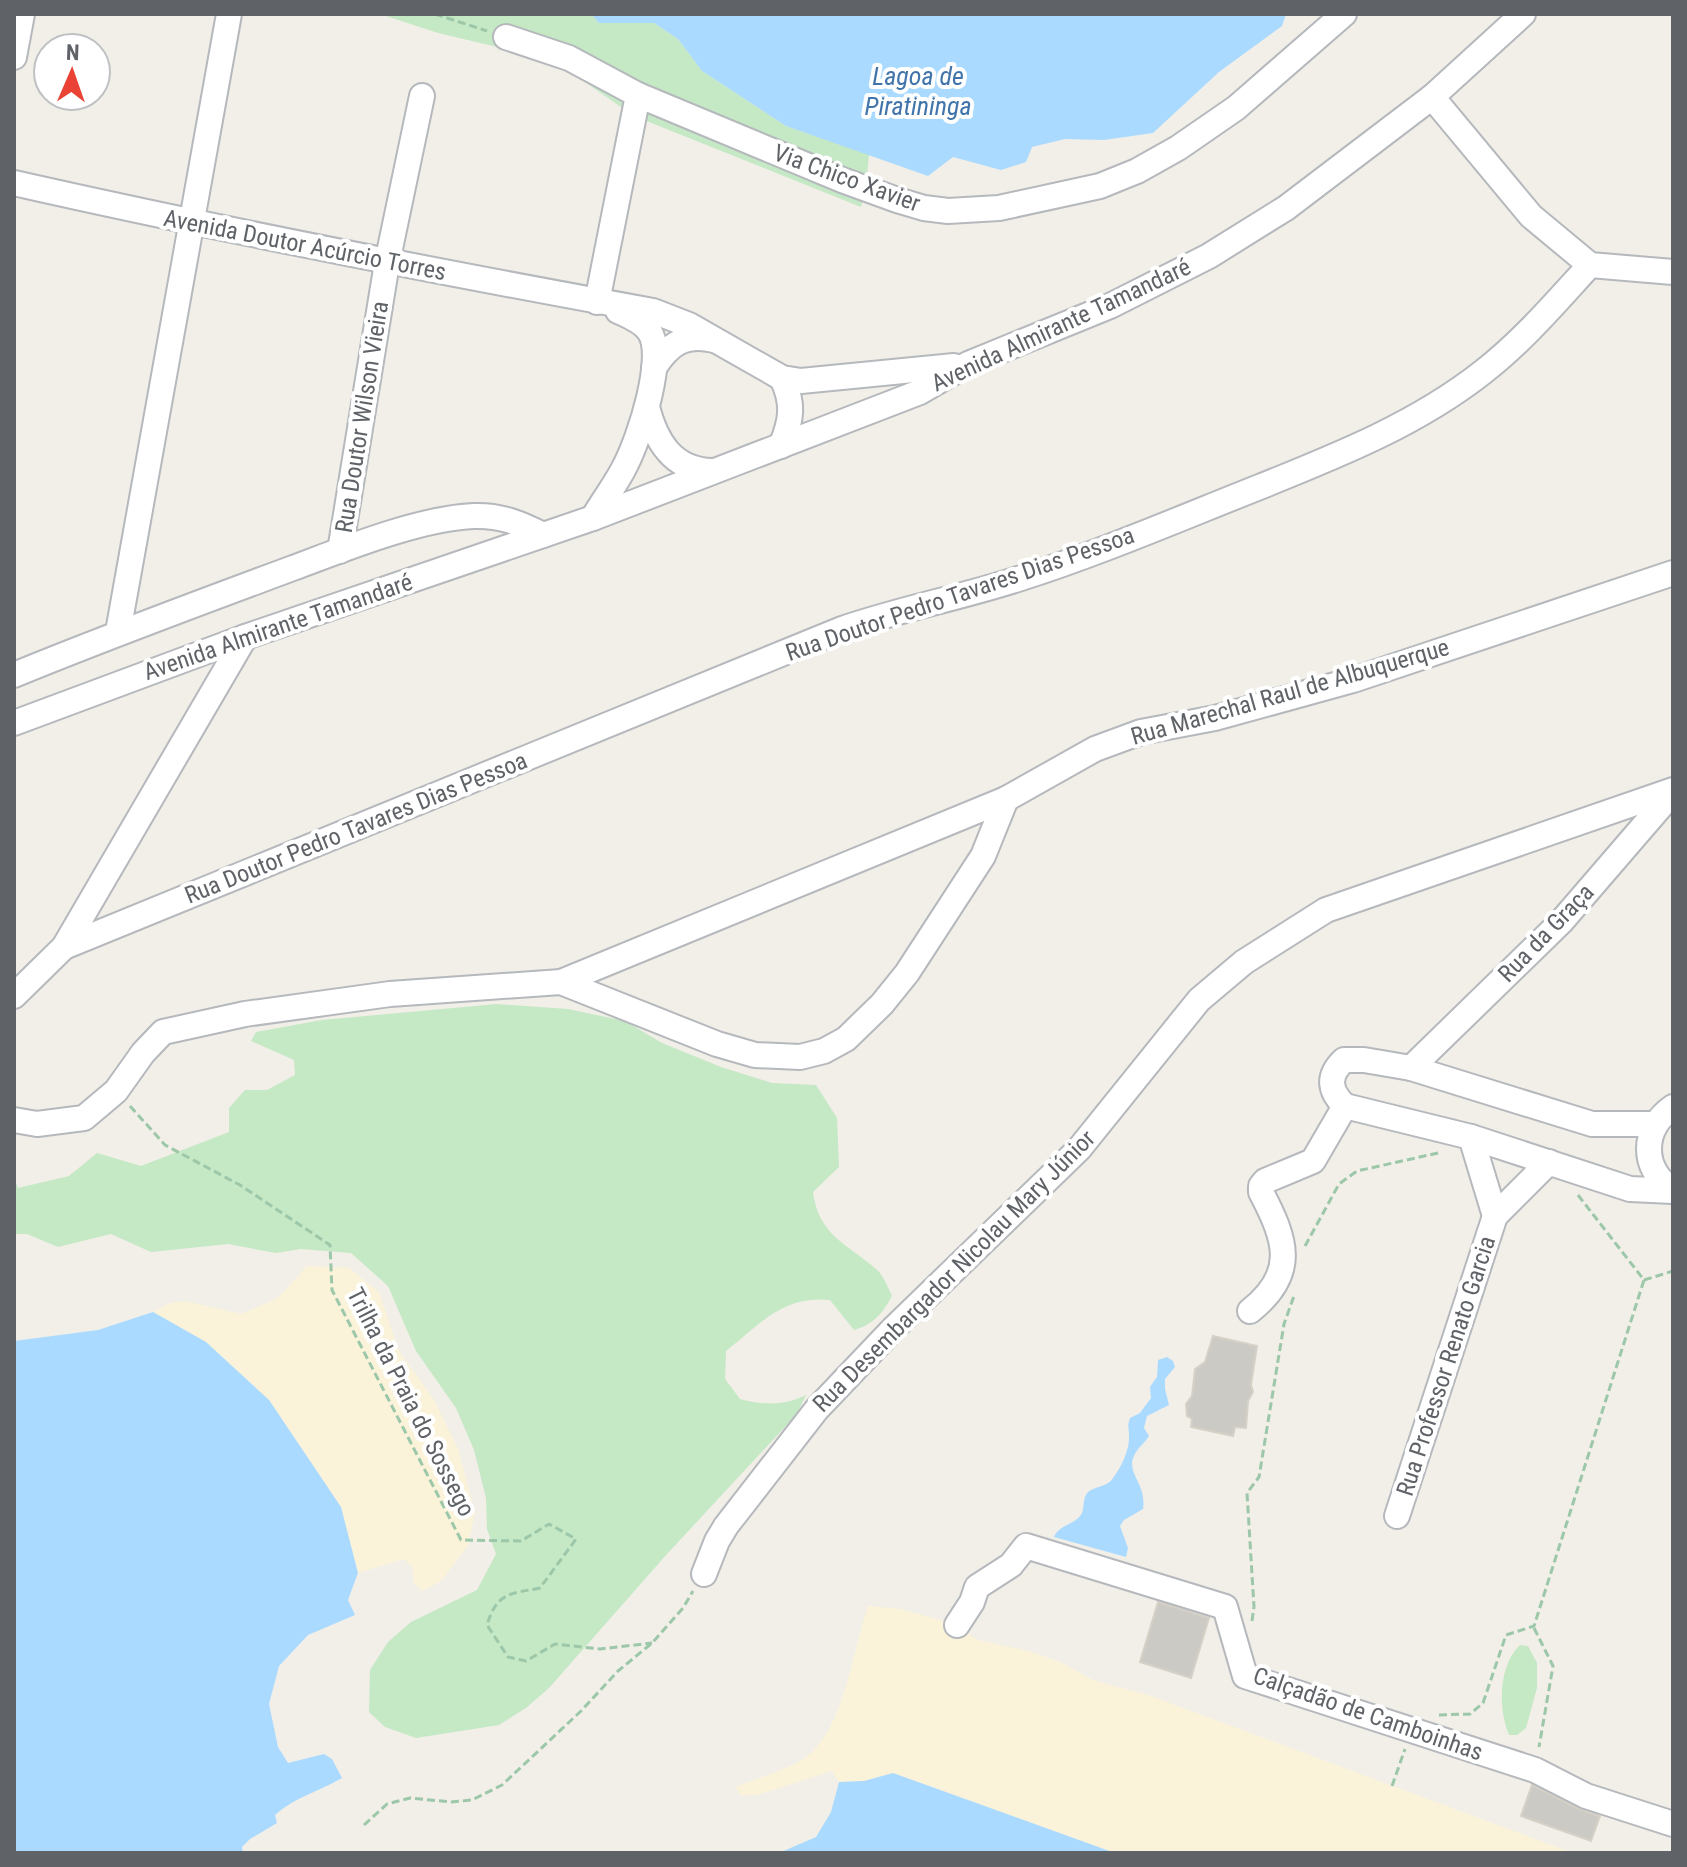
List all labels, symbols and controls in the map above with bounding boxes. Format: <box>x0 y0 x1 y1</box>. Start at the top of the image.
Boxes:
north arrow <box>32 32 112 112</box>
text: N <box>66 40 80 65</box>
water label: Lagoa de Piratininga <box>864 61 972 121</box>
street label: Via Chico Xavier <box>770 138 924 218</box>
street label: Avenida Doutor Acúrcio Torres <box>161 204 449 286</box>
street label: Avenida Almirante Tamandaré <box>927 253 1195 397</box>
street label: Rua Doutor Wilson Vieira <box>330 299 394 535</box>
street label: Rua Doutor Pedro Tavares Dias Pessoa <box>782 521 1138 667</box>
street label: Avenida Almirante Tamandaré <box>140 568 416 686</box>
street label: Rua Marechal Raul de Albuquerque <box>1128 633 1452 751</box>
street label: Rua Doutor Pedro Tavares Dias Pessoa <box>181 746 531 910</box>
street label: Rua da Graça <box>1492 878 1600 988</box>
street label: Rua Desembargador Nicolau Mary Júnior <box>807 1124 1101 1418</box>
street label: Rua Professor Renato Garcia <box>1391 1233 1501 1499</box>
street label: Trilha da Praia do Sossego <box>341 1283 481 1521</box>
street label: Calçadão de Camboinhas <box>1249 1662 1487 1766</box>

